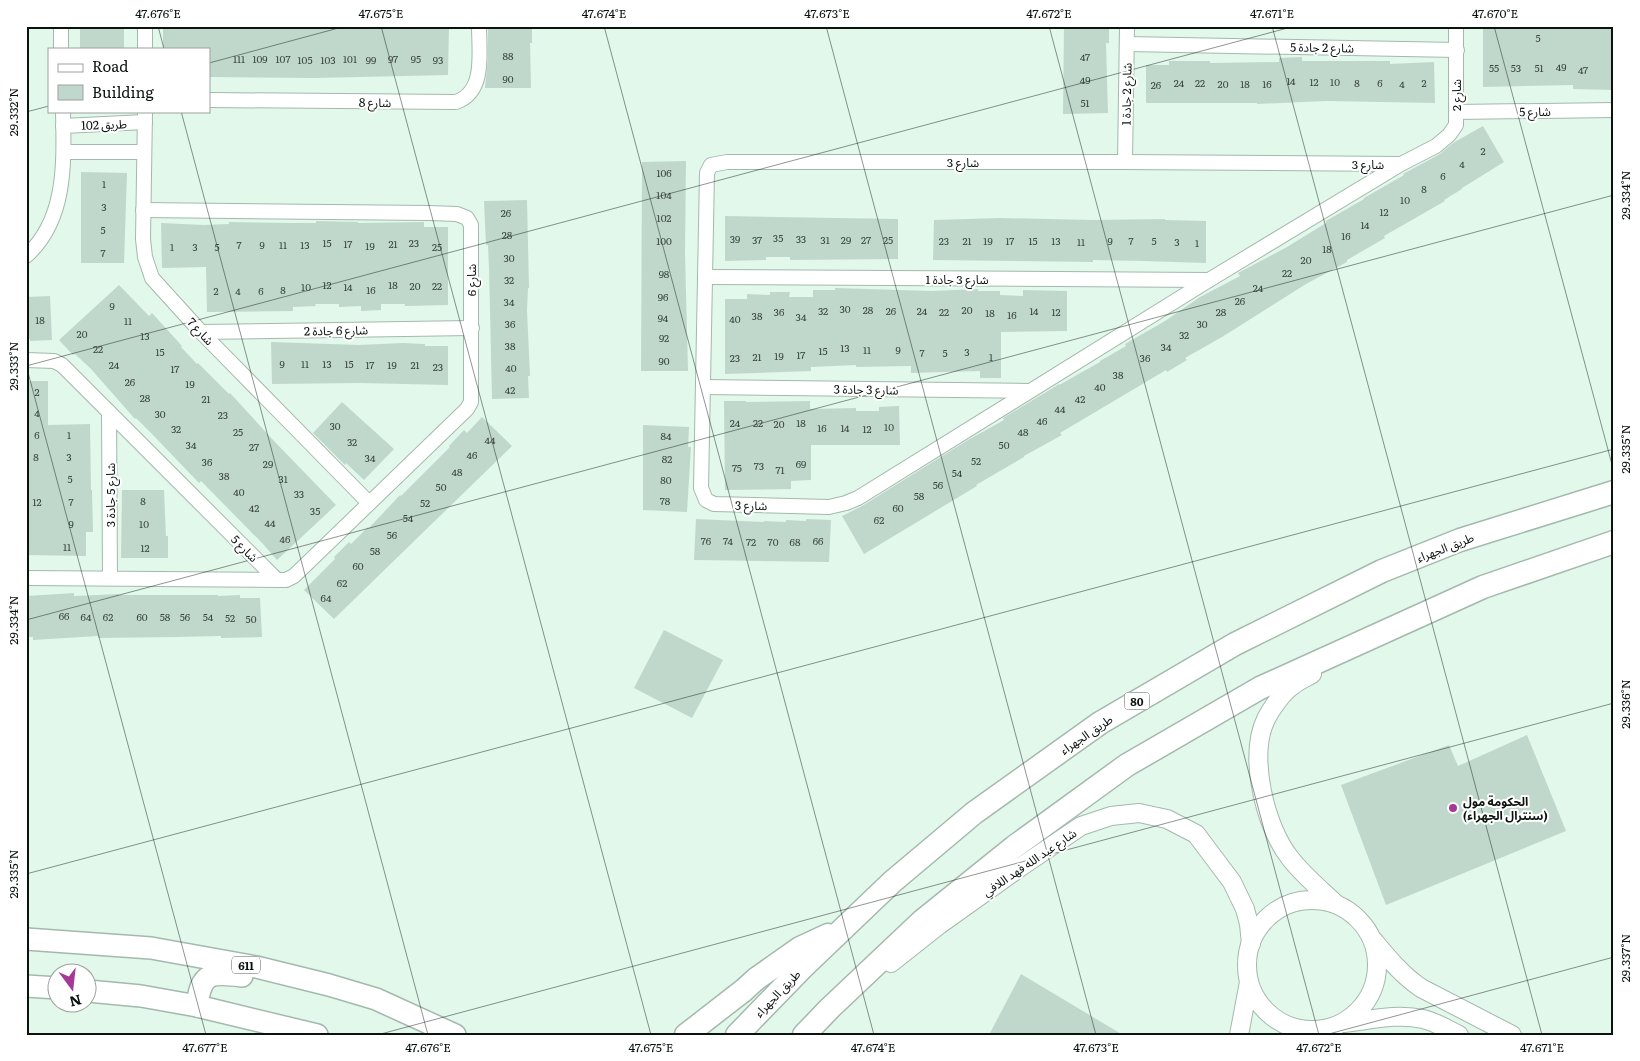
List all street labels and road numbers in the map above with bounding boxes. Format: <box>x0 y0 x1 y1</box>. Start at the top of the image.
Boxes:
street label: شارع 2 جادة 5 <box>1290 37 1354 58</box>
street label: شارع 2 جادة 1 <box>1116 62 1137 126</box>
street label: شارع 2 <box>1447 79 1466 111</box>
street label: شارع 8 <box>359 93 391 112</box>
street label: شارع 5 <box>1519 102 1551 121</box>
street label: طريق 102 <box>81 114 127 134</box>
street label: شارع 3 <box>947 153 979 172</box>
street label: شارع 3 <box>1352 155 1384 174</box>
street label: شارع 6 <box>462 264 481 296</box>
street label: شارع 3 جادة 1 <box>925 270 989 289</box>
street label: شارع 7 <box>183 313 218 349</box>
street label: شارع 6 جادة 2 <box>304 320 368 341</box>
street label: شارع 3 جادة 3 <box>833 379 899 400</box>
street label: شارع 5 جادة 3 <box>101 463 120 527</box>
street label: شارع 3 <box>735 496 767 515</box>
street label: طريق الجهراء <box>1414 528 1476 566</box>
street label: شارع 5 <box>227 530 263 566</box>
road number: 80 <box>1124 692 1150 709</box>
street label: طريق الجهراء <box>1056 710 1116 758</box>
street label: شارع عبد الله فهد اللافي <box>978 824 1081 902</box>
road number: 611 <box>232 956 260 974</box>
street label: طريق الجهراء <box>750 965 804 1021</box>

